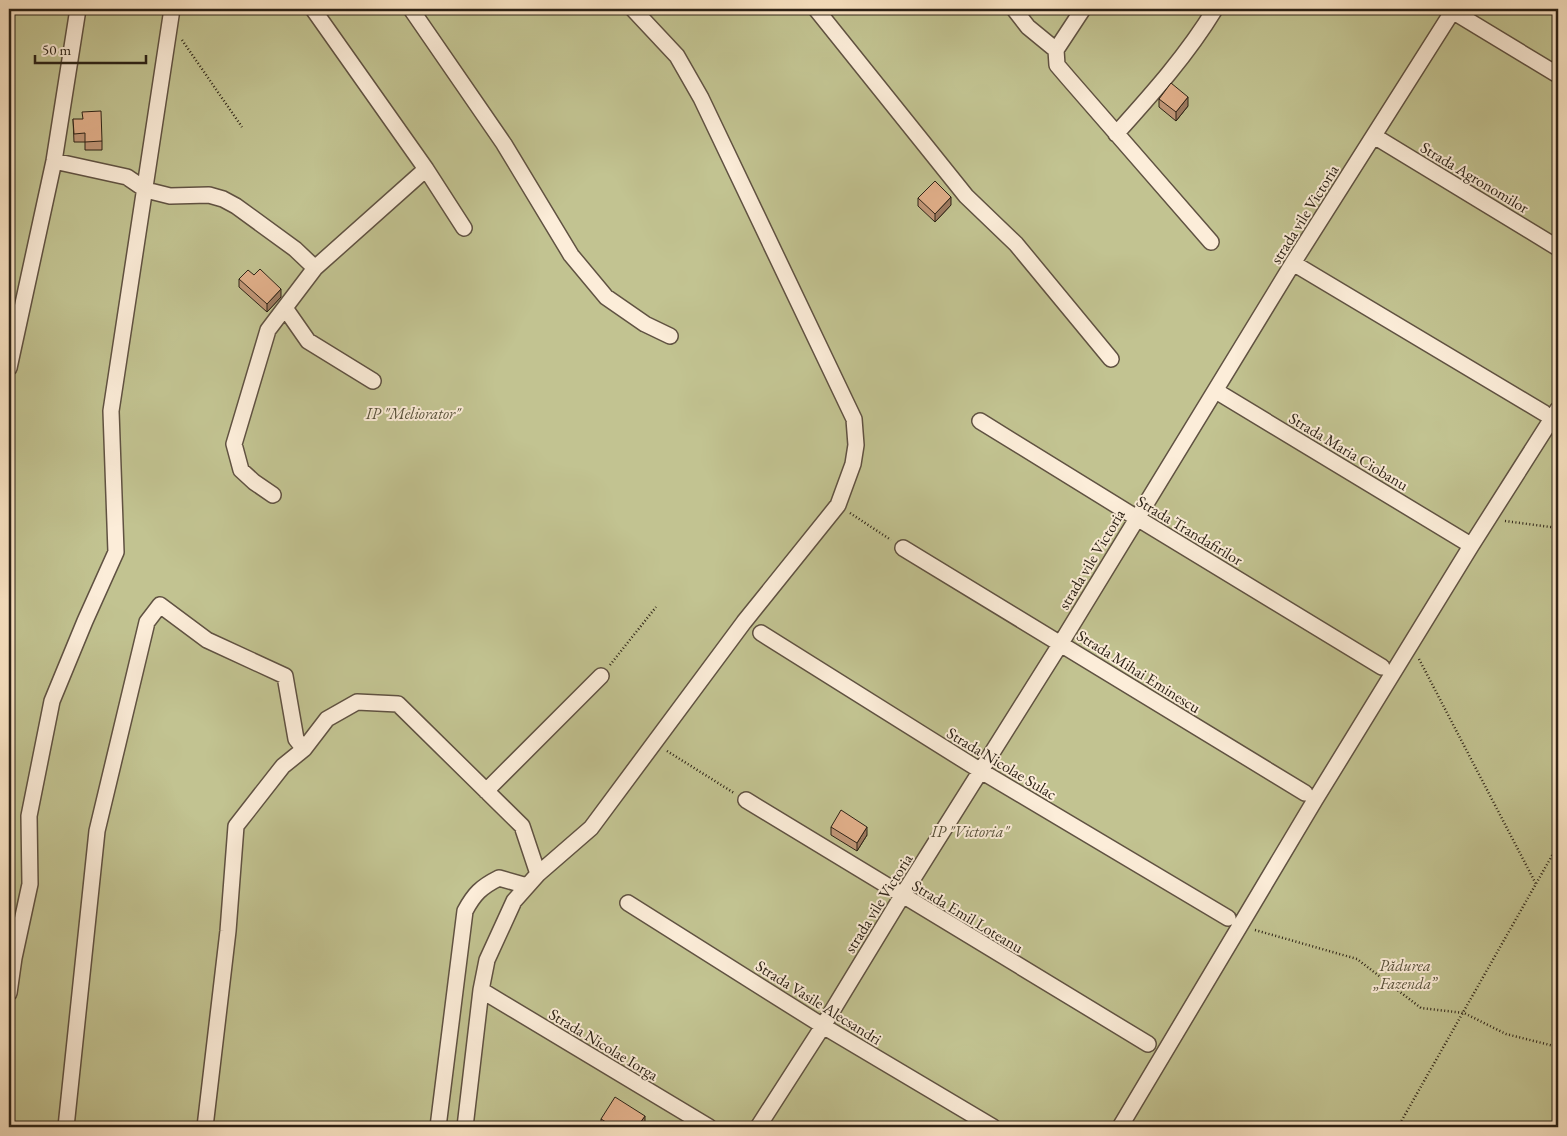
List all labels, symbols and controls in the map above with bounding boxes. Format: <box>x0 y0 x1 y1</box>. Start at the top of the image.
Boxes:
scale bar <box>35 32 146 64</box>
text: 50 m <box>42 40 71 59</box>
street label: Strada Agronomilor <box>1417 137 1533 218</box>
street label: strada vile Victoria <box>1266 160 1344 268</box>
park label: IP "Meliorator" <box>365 403 462 424</box>
street label: Strada Maria Ciobanu <box>1285 408 1413 496</box>
street label: Strada Trandafirilor <box>1133 490 1247 571</box>
street label: strada vile Victoria <box>1053 505 1130 613</box>
street label: Strada Mihai Eminescu <box>1073 625 1205 718</box>
street label: Strada Nicolae Sulac <box>943 722 1061 805</box>
park label: IP "Victoria" <box>930 821 1011 842</box>
street label: strada vile Victoria <box>840 849 918 957</box>
street label: Strada Emil Loteanu <box>908 875 1028 958</box>
street label: Strada Vasile Alecsandri <box>752 955 886 1050</box>
park label: Pădurea „Fazenda” <box>1373 955 1438 994</box>
street label: Strada Nicolae Iorga <box>545 1003 663 1086</box>

